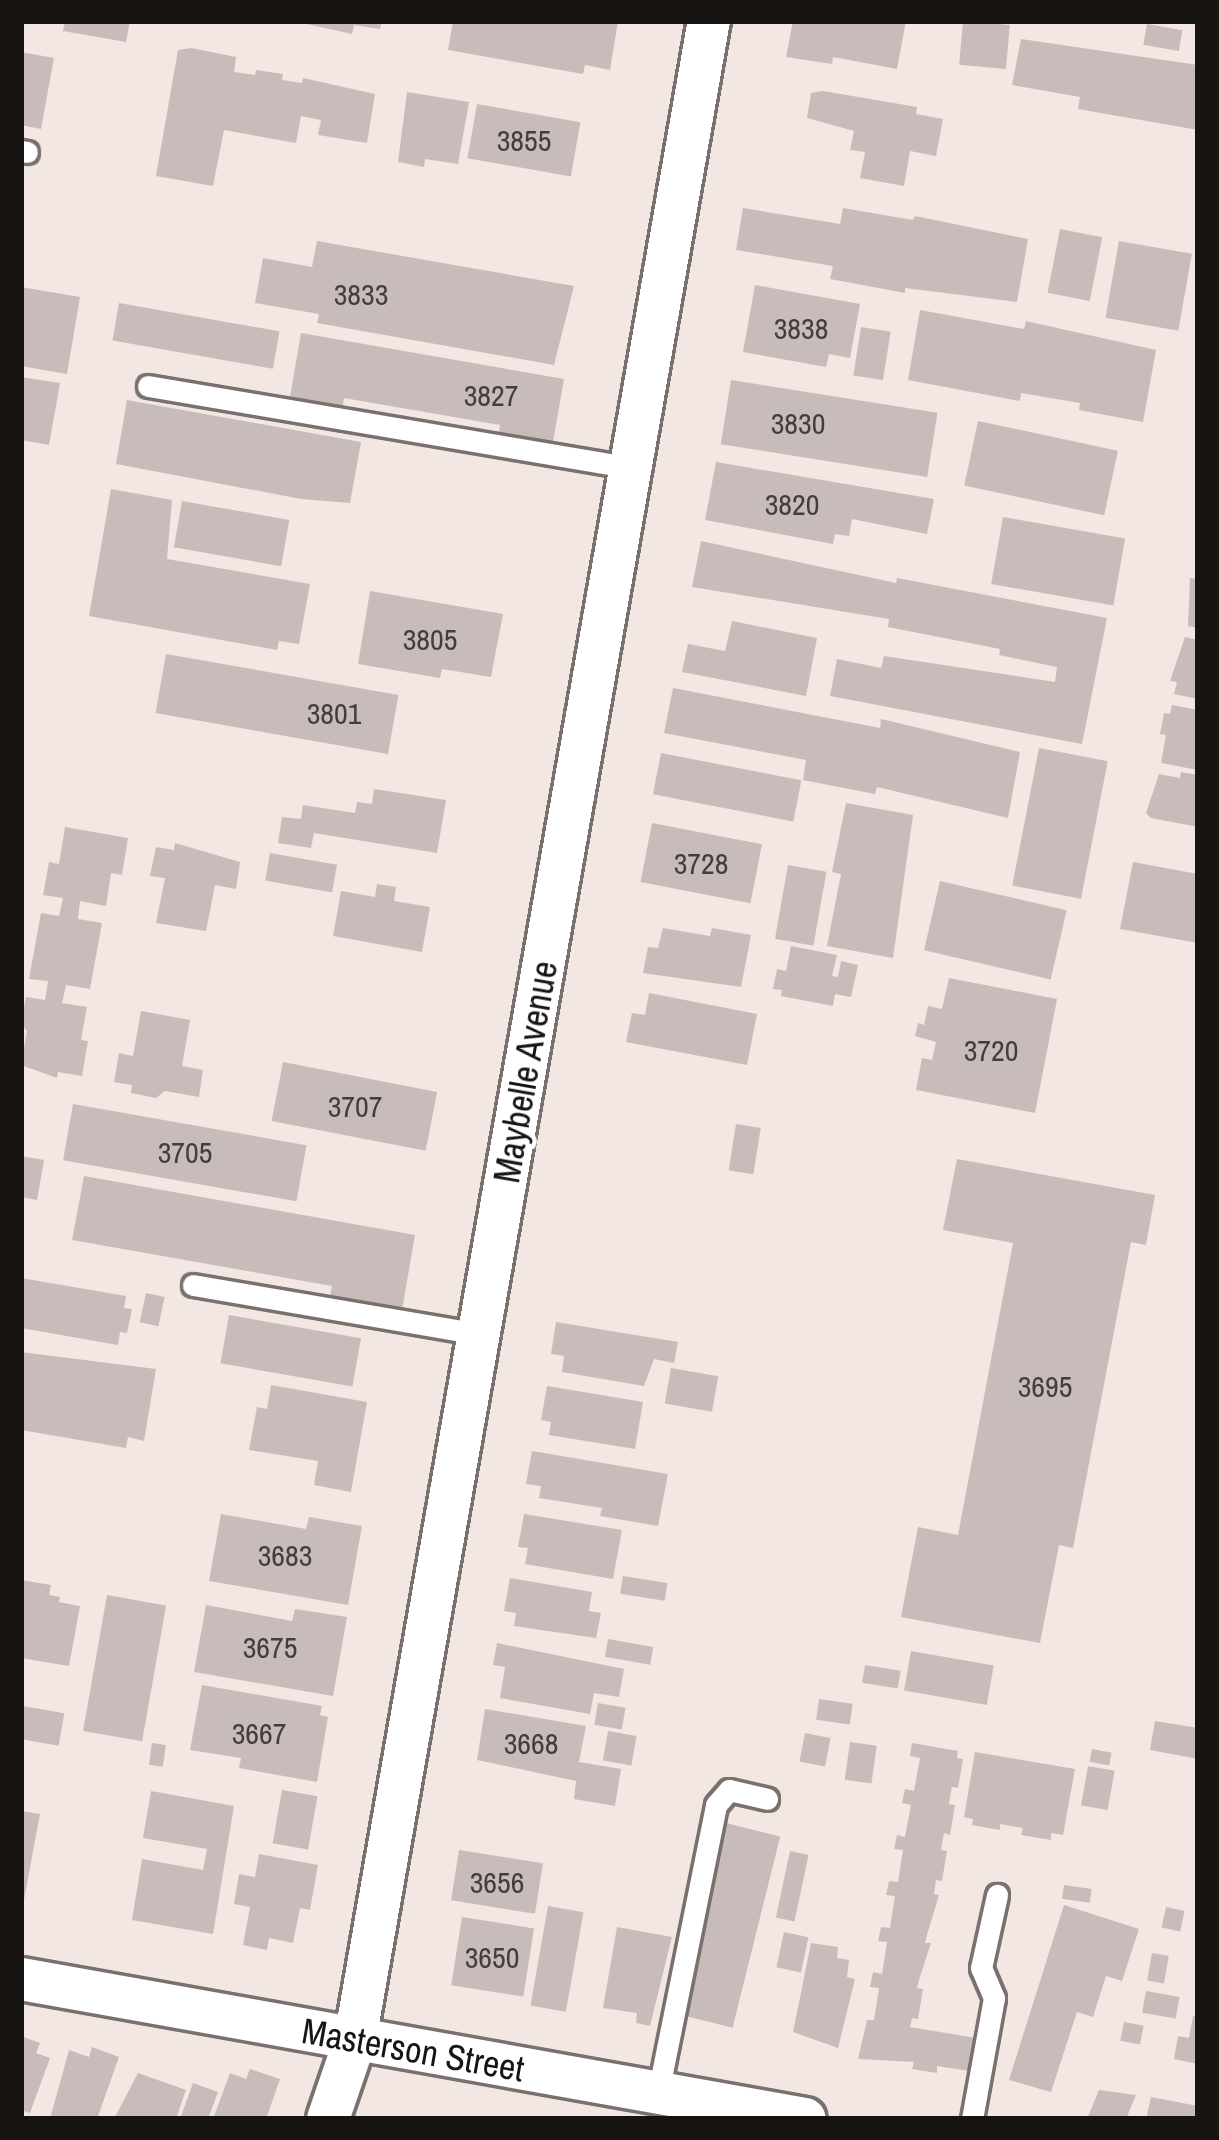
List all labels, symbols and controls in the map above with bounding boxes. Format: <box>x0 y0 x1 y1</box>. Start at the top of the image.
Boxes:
house number: 3855 <box>497 122 551 158</box>
house number: 3833 <box>334 276 388 312</box>
house number: 3838 <box>774 310 828 346</box>
house number: 3827 <box>464 377 518 413</box>
house number: 3830 <box>771 405 825 441</box>
house number: 3820 <box>765 486 819 522</box>
house number: 3805 <box>403 621 457 657</box>
house number: 3801 <box>307 695 361 731</box>
house number: 3728 <box>674 845 728 881</box>
street label: Maybelle Avenue <box>485 957 567 1187</box>
house number: 3720 <box>964 1032 1018 1068</box>
house number: 3707 <box>328 1088 382 1124</box>
house number: 3705 <box>158 1134 212 1170</box>
house number: 3695 <box>1018 1368 1072 1404</box>
house number: 3683 <box>258 1537 312 1573</box>
house number: 3675 <box>243 1629 297 1665</box>
house number: 3667 <box>232 1715 286 1751</box>
house number: 3668 <box>504 1725 558 1761</box>
house number: 3656 <box>470 1864 524 1900</box>
house number: 3650 <box>465 1939 519 1975</box>
street label: Masterson Street <box>299 2009 527 2091</box>

